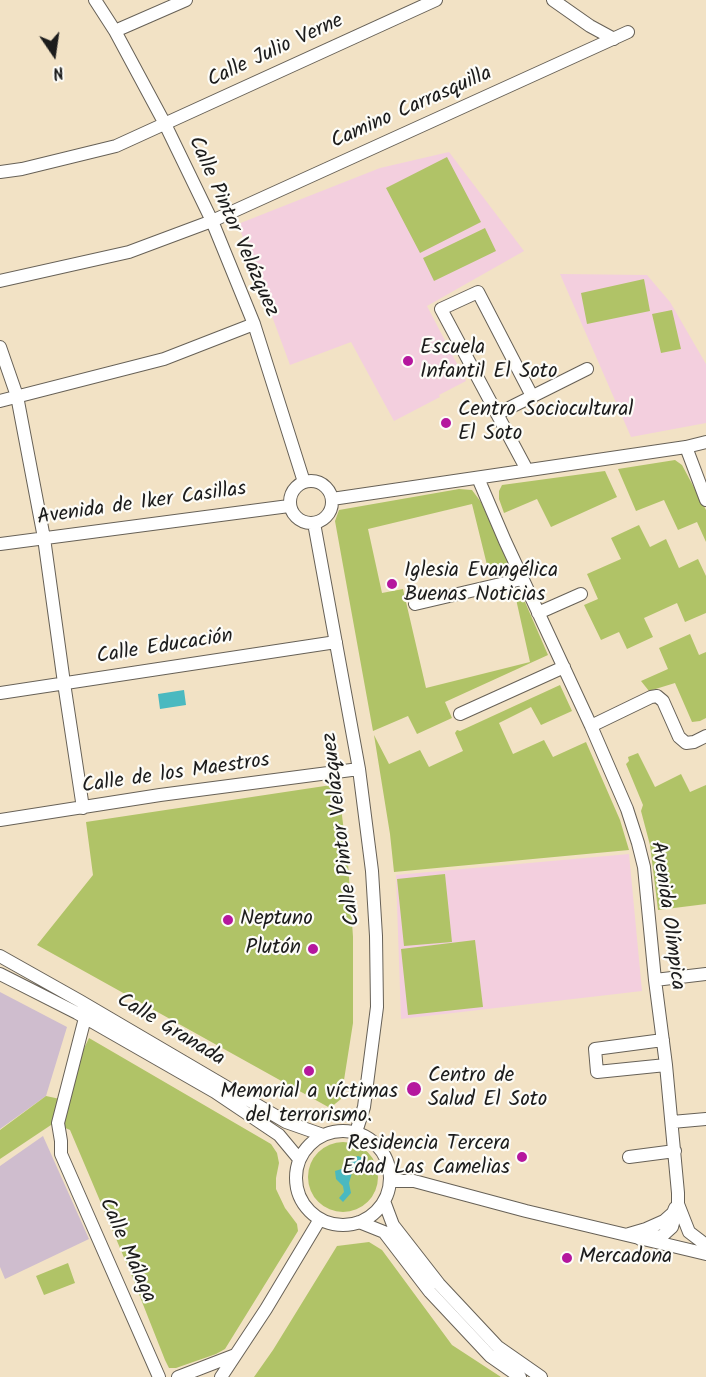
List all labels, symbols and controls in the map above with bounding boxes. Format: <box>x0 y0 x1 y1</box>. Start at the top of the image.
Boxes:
street label: Calle Julio Verne <box>204 10 348 94</box>
north arrow <box>24 24 84 84</box>
text: N <box>50 59 66 85</box>
street label: Camino Carrasquilla <box>328 62 496 156</box>
street label: Calle Pintor Velázquez <box>181 133 283 321</box>
place label: Escuela Infantil El Soto <box>420 336 557 386</box>
marker: Escuela Infantil El Soto <box>401 354 415 368</box>
place label: Centro Sociocultural El Soto <box>458 398 634 448</box>
marker: Centro Sociocultural El Soto <box>439 416 453 430</box>
street label: Avenida de Iker Casillas <box>36 478 248 532</box>
place label: Iglesia Evangélica Buenas Noticias <box>404 559 558 609</box>
marker: Iglesia Evangélica Buenas Noticias <box>385 577 399 591</box>
street label: Calle Educación <box>95 625 235 671</box>
street label: Calle Pintor Velázquez <box>319 731 367 927</box>
street label: Calle de los Maestros <box>81 749 271 801</box>
street label: Avenida Olímpica <box>643 840 689 992</box>
place label: Neptuno <box>240 907 313 933</box>
marker: Neptuno <box>221 913 235 927</box>
place label: Plutón <box>246 936 301 962</box>
marker: Plutón <box>306 942 320 956</box>
street label: Calle Granada <box>111 989 229 1073</box>
marker: Memorial a víctimas del terrorismo. <box>302 1064 316 1078</box>
place label: Centro de Salud El Soto <box>428 1064 547 1114</box>
place label: Memorial a víctimas del terrorismo. <box>220 1080 398 1130</box>
marker: Centro de Salud El Soto <box>405 1080 423 1098</box>
place label: Residencia Tercera Edad Las Camelias <box>342 1132 510 1182</box>
marker: Residencia Tercera Edad Las Camelias <box>515 1150 529 1164</box>
street label: Calle Málaga <box>92 1195 160 1307</box>
place label: Mercadona <box>579 1245 672 1271</box>
marker: Mercadona <box>560 1251 574 1265</box>

